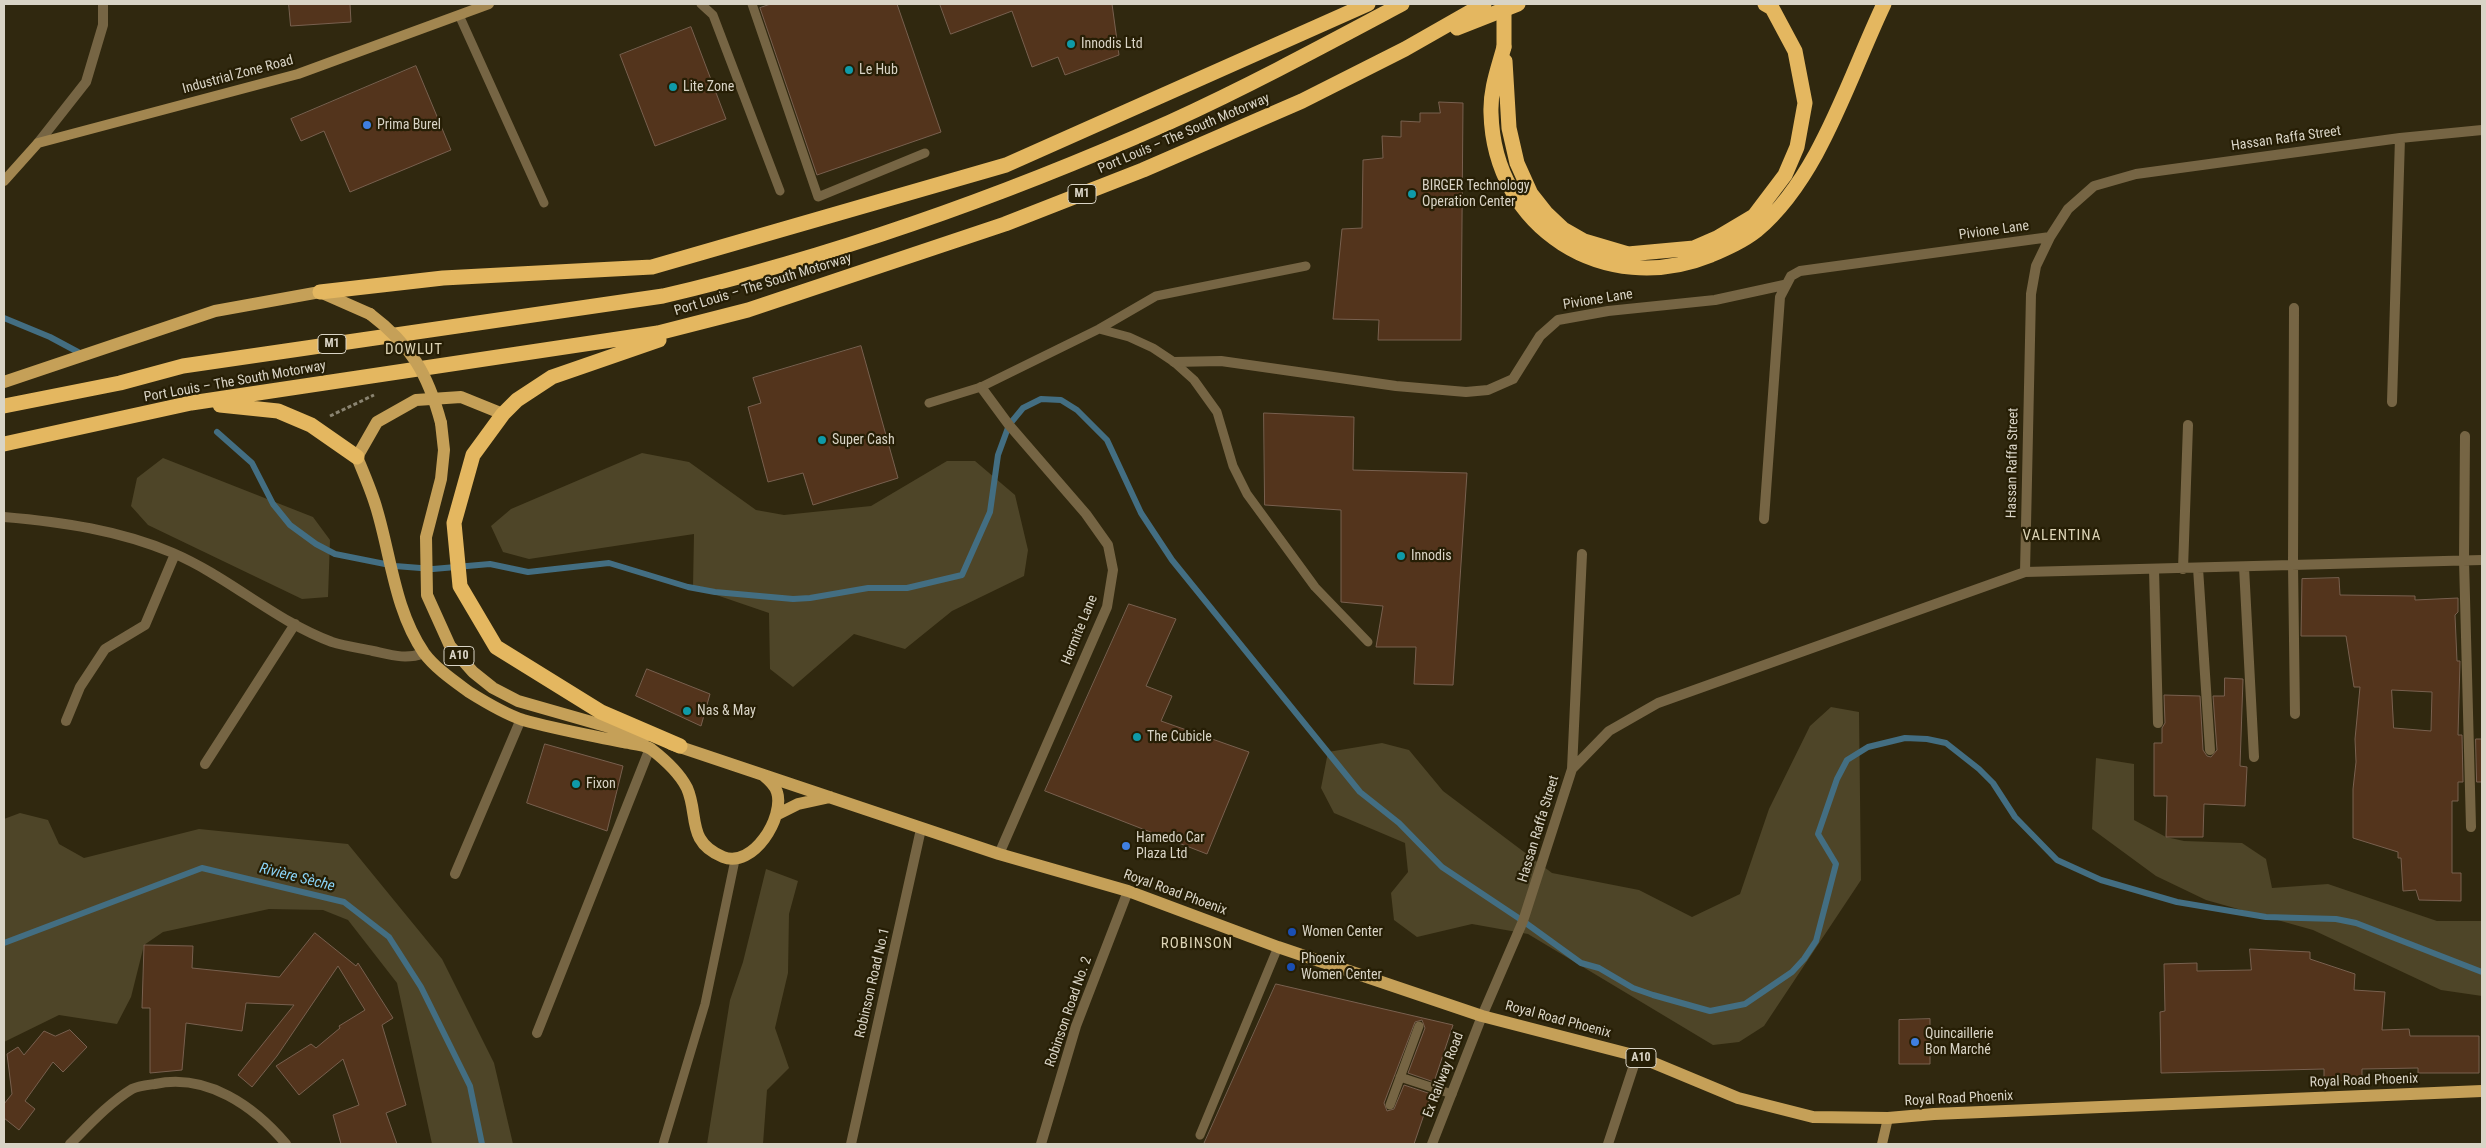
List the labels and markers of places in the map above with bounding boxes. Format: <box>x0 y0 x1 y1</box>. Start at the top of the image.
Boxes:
place label: Innodis Ltd <box>1081 36 1143 52</box>
marker: Innodis Ltd <box>1065 38 1077 50</box>
place label: Le Hub <box>859 62 898 78</box>
marker: Le Hub <box>843 64 855 76</box>
place label: Lite Zone <box>683 79 734 95</box>
marker: Lite Zone <box>667 81 679 93</box>
place label: Prima Burel <box>377 117 441 133</box>
marker: Prima Burel <box>361 119 373 131</box>
place label: BIRGER Technology Operation Center <box>1422 178 1530 210</box>
marker: BIRGER Technology Operation Center <box>1406 188 1418 200</box>
place label: Super Cash <box>832 432 895 448</box>
marker: Super Cash <box>816 434 828 446</box>
place label: Innodis <box>1411 548 1452 564</box>
marker: Innodis <box>1395 550 1407 562</box>
place label: Nas & May <box>697 703 756 719</box>
marker: Nas & May <box>681 705 693 717</box>
place label: The Cubicle <box>1147 729 1212 745</box>
marker: The Cubicle <box>1131 731 1143 743</box>
place label: Fixon <box>586 776 616 792</box>
marker: Fixon <box>570 778 582 790</box>
place label: Hamedo Car Plaza Ltd <box>1136 830 1205 862</box>
marker: Hamedo Car Plaza Ltd <box>1120 840 1132 852</box>
place label: Women Center <box>1302 924 1383 940</box>
marker: Women Center <box>1286 926 1298 938</box>
place label: Phoenix Women Center <box>1301 951 1382 984</box>
marker: Phoenix Women Center <box>1285 961 1297 973</box>
place label: Quincaillerie Bon Marché <box>1925 1026 1994 1058</box>
marker: Quincaillerie Bon Marché <box>1909 1036 1921 1048</box>

